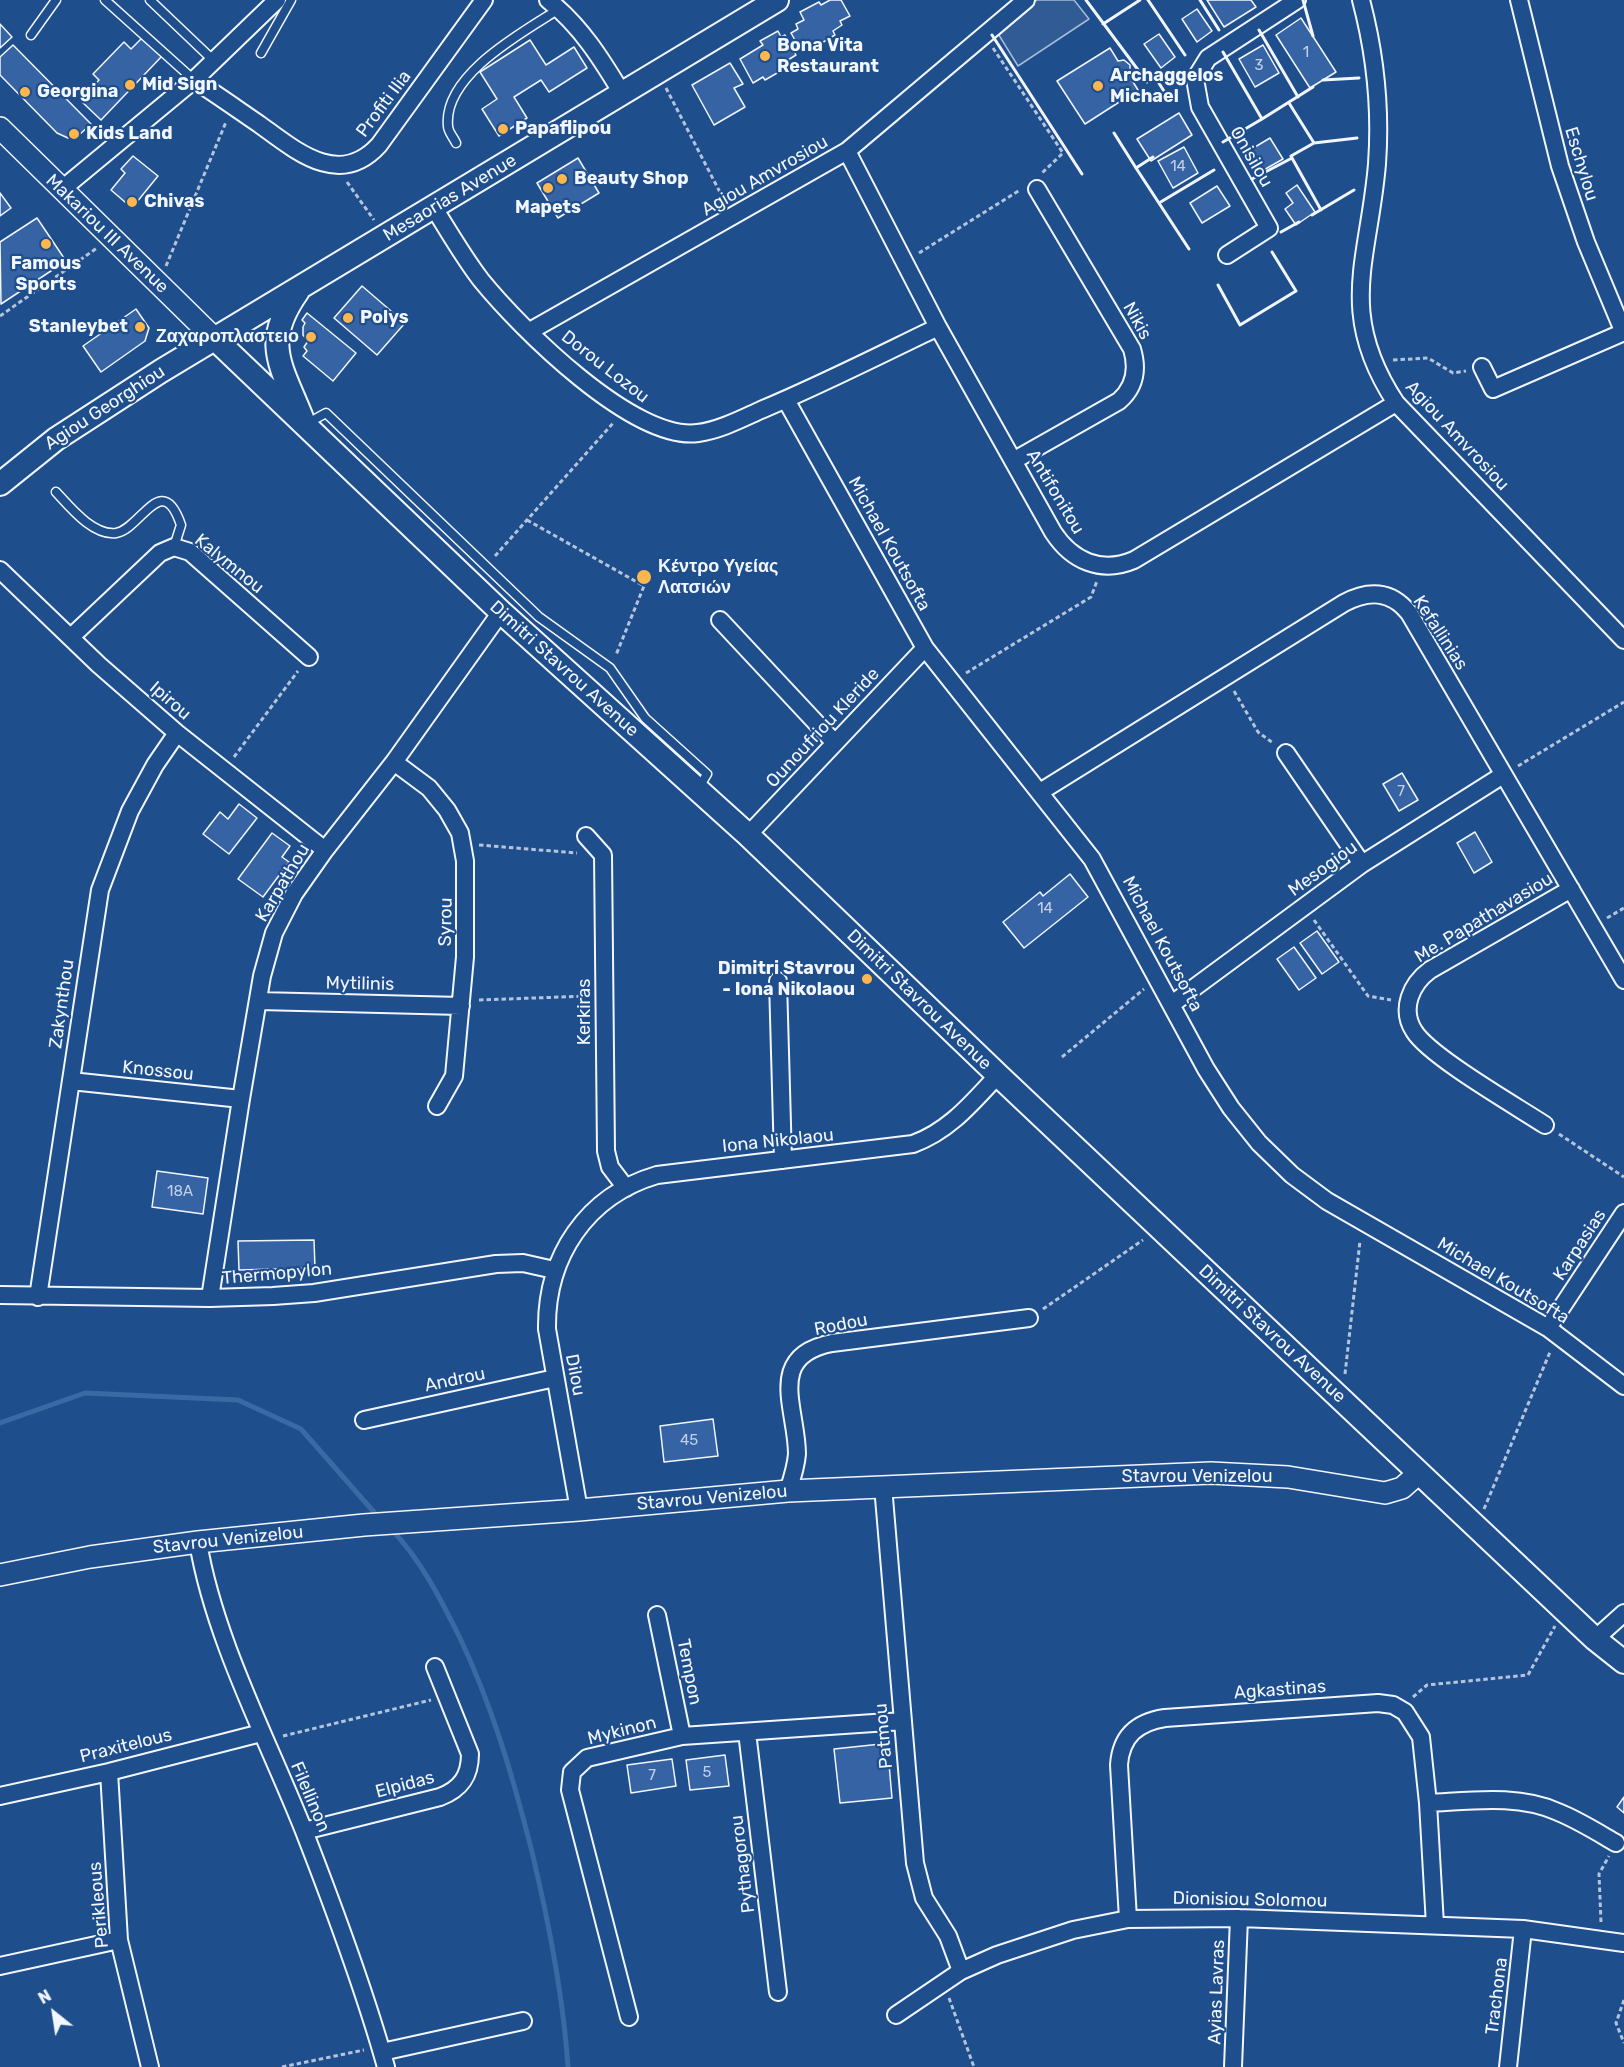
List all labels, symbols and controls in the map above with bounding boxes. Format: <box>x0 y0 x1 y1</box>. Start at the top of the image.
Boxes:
place label: Bona Vita Restaurant <box>777 35 879 78</box>
house number: 1 <box>1303 44 1309 62</box>
marker: Bona Vita Restaurant <box>758 49 772 63</box>
house number: 3 <box>1254 57 1264 75</box>
place label: Archaggelos Michael <box>1110 65 1224 107</box>
street label: Profiti Ilia <box>352 66 416 142</box>
place label: Mid Sign <box>142 74 217 96</box>
marker: Mid Sign <box>123 78 137 92</box>
marker: Archaggelos Michael <box>1091 79 1105 93</box>
place label: Georgina <box>37 81 118 103</box>
marker: Georgina <box>18 85 32 99</box>
place label: Papaflipou <box>515 118 611 140</box>
marker: Papaflipou <box>496 122 510 136</box>
place label: Kids Land <box>86 123 173 145</box>
street label: Onisilou <box>1225 123 1277 191</box>
street label: Eschylou <box>1560 124 1602 204</box>
marker: Kids Land <box>67 127 81 141</box>
street label: Agiou Amvrosiou <box>698 131 832 221</box>
street label: Mesaorias Avenue <box>379 150 521 246</box>
house number: 14 <box>1170 158 1186 176</box>
place label: Beauty Shop <box>574 168 688 190</box>
street label: Makariou III Avenue <box>41 170 173 298</box>
marker: Beauty Shop <box>555 172 569 186</box>
marker: Mapets <box>541 181 555 195</box>
place label: Chivas <box>144 191 204 213</box>
marker: Chivas <box>125 195 139 209</box>
place label: Mapets <box>515 197 581 219</box>
marker: Famous Sports <box>39 237 53 251</box>
place label: Famous Sports <box>11 253 81 296</box>
street label: Nikis <box>1118 298 1156 344</box>
place label: Polys <box>360 307 409 329</box>
marker: Polys <box>341 311 355 325</box>
place label: Stanleybet <box>29 316 128 338</box>
marker: Stanleybet <box>133 320 147 334</box>
place label: Ζαχαροπλαστειο <box>156 326 299 348</box>
street label: Dorou Lozou <box>557 326 653 408</box>
marker: Ζαχαροπλαστειο <box>304 330 318 344</box>
street label: Agiou Georghiou <box>41 361 169 455</box>
street label: Agiou Amvrosiou <box>1401 377 1513 495</box>
street label: Antifonitou <box>1021 446 1089 538</box>
street label: Michael Koutsofta <box>843 473 935 615</box>
street label: Kalymnou <box>190 529 268 599</box>
place label: Κέντρο Υγείας Λατσιών <box>658 556 778 598</box>
marker: Κέντρο Υγείας Λατσιών <box>635 568 653 586</box>
street label: Kefallinias <box>1408 592 1472 674</box>
street label: Dimitri Stavrou Avenue <box>485 596 643 742</box>
street label: Ounoufriou Kleride <box>762 664 884 792</box>
street label: Ipirou <box>145 677 195 725</box>
house number: 7 <box>1397 783 1405 801</box>
street label: Mesogiou <box>1284 837 1362 901</box>
street label: Karpathou <box>251 840 315 926</box>
street label: Me. Papathavasiou <box>1411 868 1557 968</box>
street label: Michael Koutsofta <box>1117 873 1207 1015</box>
street label: Syrou <box>435 897 457 947</box>
house number: 14 <box>1037 900 1053 918</box>
street label: Dimitri Stavrou Avenue <box>842 925 996 1075</box>
street label: Zakynthou <box>45 958 79 1050</box>
place label: Dimitri Stavrou - Iona Nikolaou <box>718 958 855 1000</box>
marker: Dimitri Stavrou - Iona Nikolaou <box>860 972 874 986</box>
street label: Mytilinis <box>325 973 395 995</box>
street label: Kerkiras <box>574 979 596 1045</box>
street label: Knossou <box>121 1057 195 1085</box>
street label: Iona Nikolaou <box>721 1124 835 1158</box>
house number: 18A <box>167 1183 193 1201</box>
street label: Karpasias <box>1549 1205 1611 1285</box>
street label: Michael Koutsofta <box>1433 1233 1573 1329</box>
street label: Thermopylon <box>221 1258 333 1290</box>
street label: Dimitri Stavrou Avenue <box>1194 1260 1350 1408</box>
street label: Rodou <box>812 1309 870 1341</box>
street label: Dilou <box>560 1352 590 1398</box>
street label: Androu <box>423 1363 487 1397</box>
house number: 45 <box>680 1432 698 1450</box>
street label: Stavrou Venizelou <box>1121 1466 1273 1488</box>
street label: Stavrou Venizelou <box>636 1481 788 1515</box>
street label: Stavrou Venizelou <box>152 1521 304 1559</box>
street label: Tempon <box>672 1637 706 1707</box>
street label: Agkastinas <box>1233 1676 1327 1704</box>
street label: Patmou <box>870 1702 898 1770</box>
street label: Mykinon <box>585 1712 659 1750</box>
street label: Praxitelous <box>78 1724 174 1768</box>
street label: Filellinon <box>285 1758 335 1836</box>
house number: 5 <box>703 1764 711 1782</box>
street label: Elpidas <box>373 1767 437 1803</box>
house number: 7 <box>648 1767 656 1785</box>
street label: Pythagorou <box>726 1814 760 1914</box>
street label: Perikleous <box>84 1861 114 1949</box>
street label: Dionisiou Solomou <box>1172 1888 1328 1912</box>
street label: Ayias Lavras <box>1204 1939 1230 2045</box>
street label: Trachona <box>1482 1956 1512 2036</box>
north arrow <box>24 1983 84 2043</box>
text: N <box>35 1986 54 2008</box>

